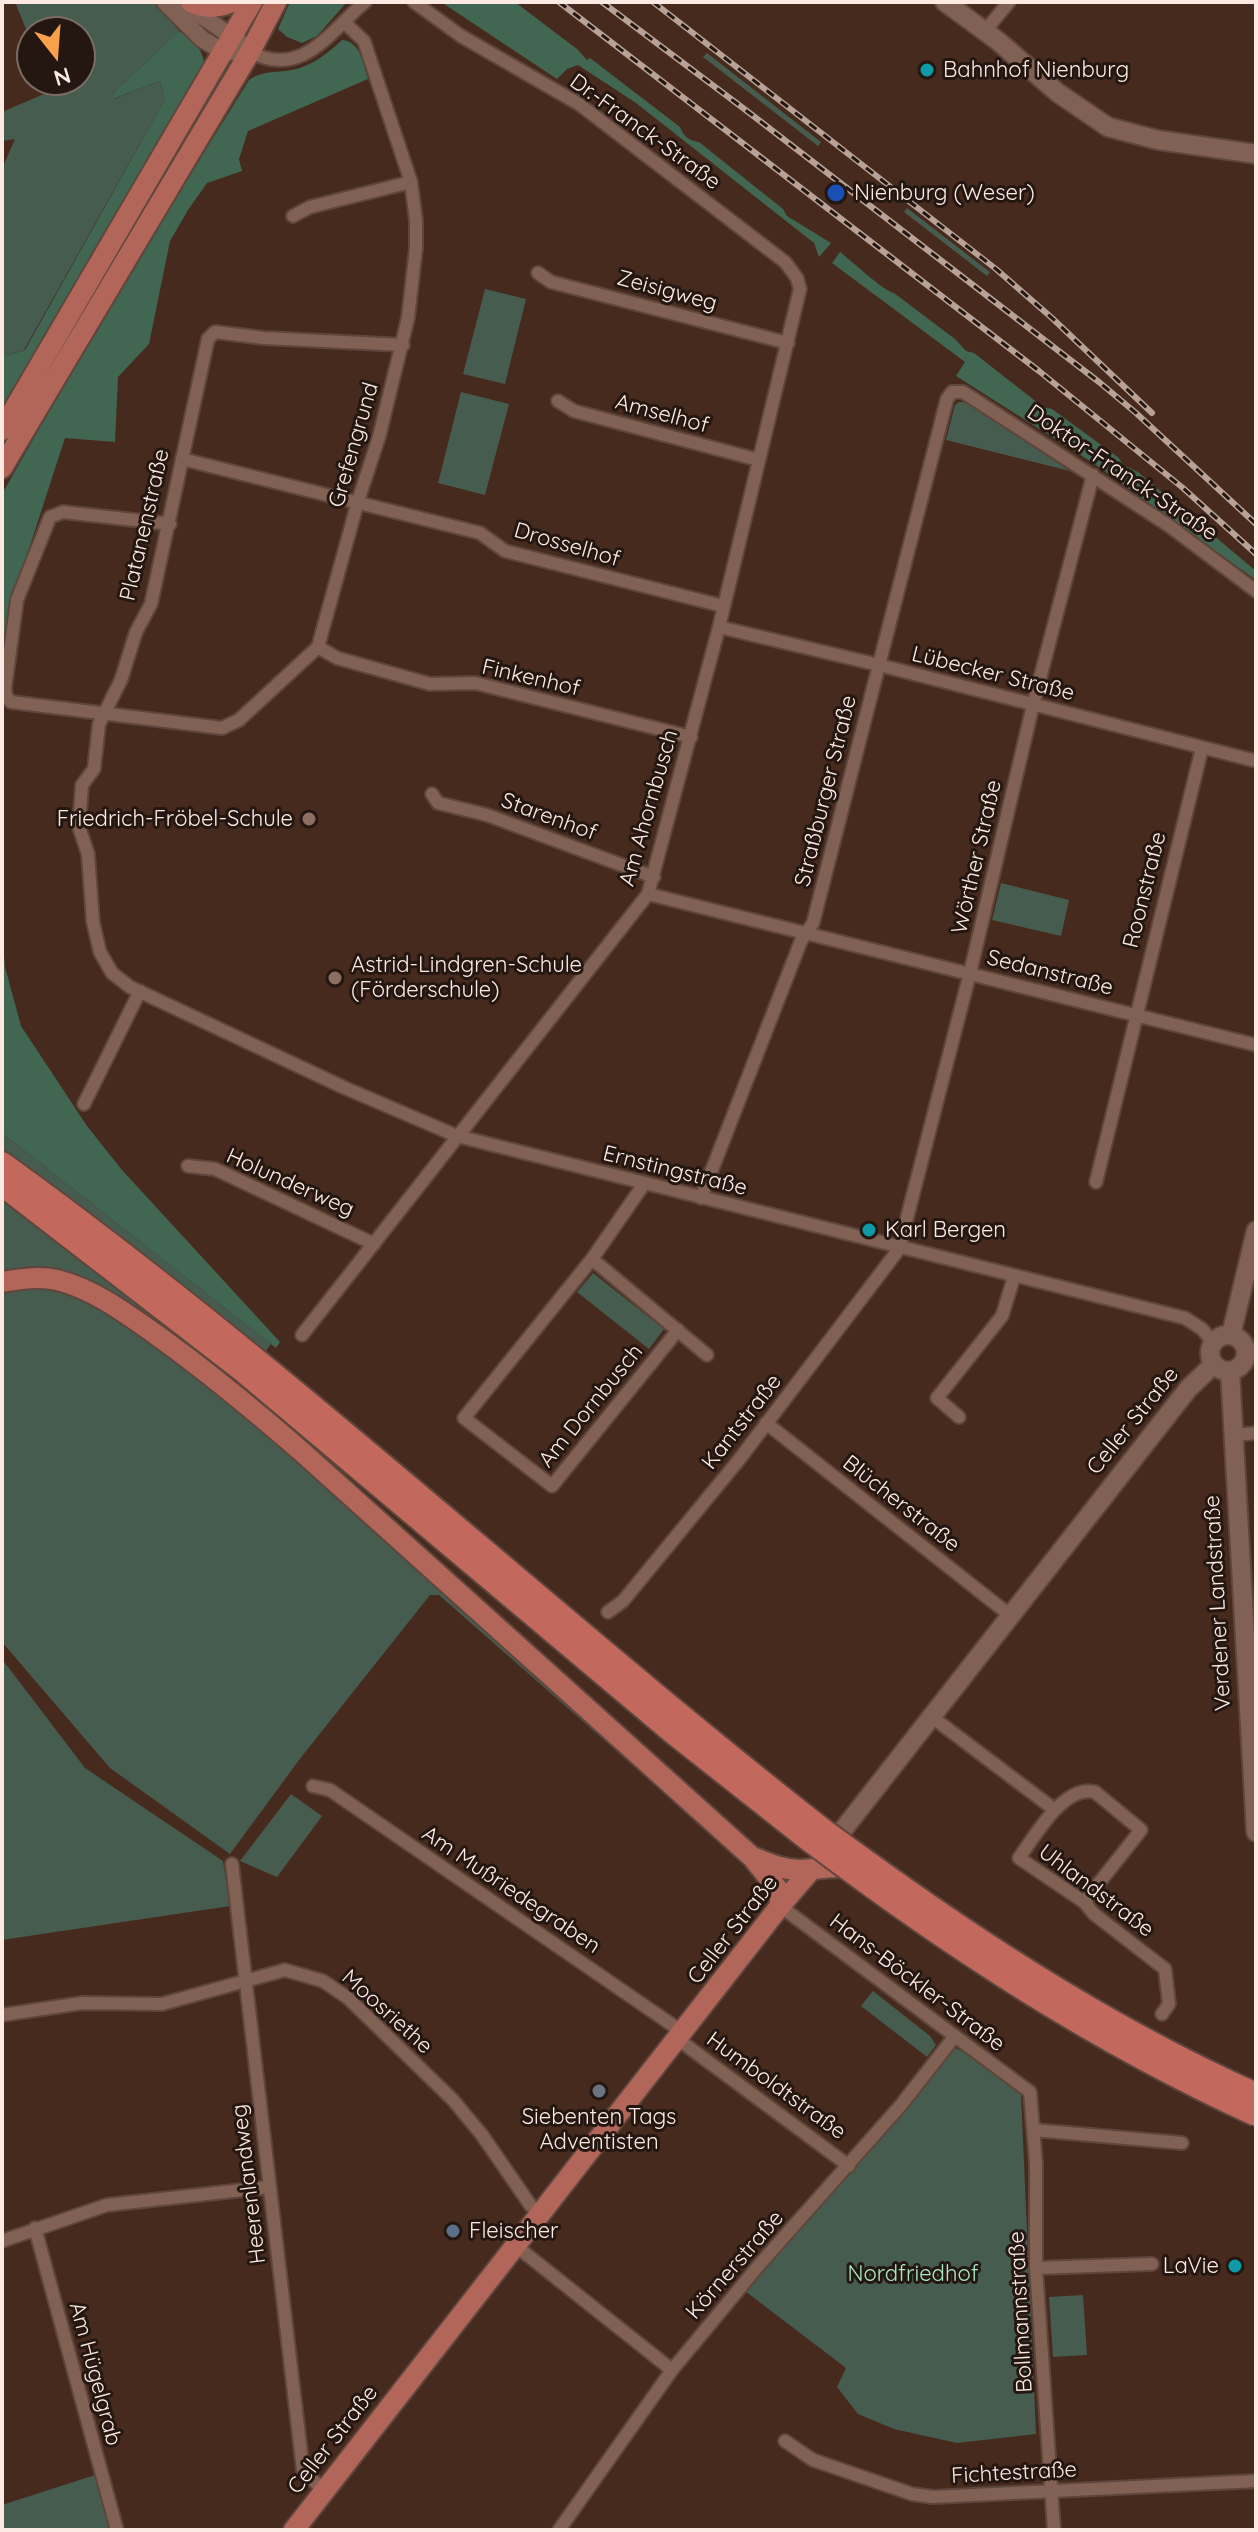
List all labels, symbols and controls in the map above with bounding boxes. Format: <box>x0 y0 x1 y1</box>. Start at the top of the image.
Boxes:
north arrow <box>16 16 96 96</box>
place label: Bahnhof Nienburg <box>943 57 1129 83</box>
text: N <box>51 61 74 93</box>
marker: Bahnhof Nienburg <box>918 61 936 79</box>
street label: Dr.-Franck-Straße <box>564 68 726 196</box>
place label: Nienburg (Weser) <box>854 180 1035 206</box>
marker: Nienburg (Weser) <box>825 182 847 204</box>
street label: Zeisigweg <box>614 265 720 317</box>
street label: Grefengrund <box>324 379 384 511</box>
street label: Amselhof <box>612 389 712 439</box>
street label: Doktor-Franck-Straße <box>1022 399 1222 547</box>
street label: Platanenstraße <box>115 446 175 604</box>
street label: Drosselhof <box>511 517 623 573</box>
street label: Lübecker Straße <box>909 641 1077 707</box>
street label: Finkenhof <box>479 654 583 702</box>
street label: Straßburger Straße <box>789 693 863 889</box>
street label: Am Ahornbusch <box>614 727 684 889</box>
street label: Wörther Straße <box>946 778 1008 936</box>
street label: Starenhof <box>498 787 600 847</box>
place label: Friedrich-Fröbel-Schule <box>57 806 293 832</box>
marker: Friedrich-Fröbel-Schule <box>300 810 318 828</box>
street label: Roonstraße <box>1118 829 1172 951</box>
street label: Sedanstraße <box>984 945 1116 1001</box>
place label: Astrid-Lindgren-Schule (Förderschule) <box>351 952 582 1004</box>
marker: Astrid-Lindgren-Schule (Förderschule) <box>326 969 344 987</box>
street label: Ernstingstraße <box>600 1140 750 1202</box>
street label: Holunderweg <box>222 1143 358 1223</box>
place label: Karl Bergen <box>885 1217 1006 1243</box>
marker: Karl Bergen <box>860 1221 878 1239</box>
street label: Am Dornbusch <box>533 1339 649 1473</box>
street label: Celler Straße <box>1082 1362 1184 1480</box>
street label: Kantstraße <box>697 1369 787 1475</box>
street label: Blücherstraße <box>837 1450 965 1558</box>
street label: Verdener Landstraße <box>1199 1494 1237 1712</box>
street label: Am Mußriedegraben <box>417 1821 605 1959</box>
street label: Uhlandstraße <box>1033 1839 1159 1943</box>
street label: Celler Straße <box>682 1870 784 1990</box>
street label: Hans-Böckler-Straße <box>824 1908 1010 2058</box>
street label: Moosriethe <box>336 1964 438 2060</box>
street label: Humboldtstraße <box>701 2026 851 2146</box>
marker: Siebenten Tags Adventisten <box>590 2082 608 2100</box>
street label: Heerenlandweg <box>226 2103 272 2265</box>
place label: Siebenten Tags Adventisten <box>522 2104 676 2156</box>
street label: Körnerstraße <box>681 2205 789 2325</box>
place label: Fleischer <box>469 2218 559 2244</box>
marker: Fleischer <box>444 2222 462 2240</box>
street label: Bollmannstraße <box>1004 2231 1038 2393</box>
place label: LaVie <box>1163 2253 1219 2279</box>
marker: LaVie <box>1226 2257 1244 2275</box>
park label: Nordfriedhof <box>847 2261 979 2287</box>
street label: Am Hügelgrab <box>63 2299 127 2449</box>
street label: Celler Straße <box>282 2380 384 2500</box>
street label: Fichtestraße <box>950 2457 1078 2489</box>

